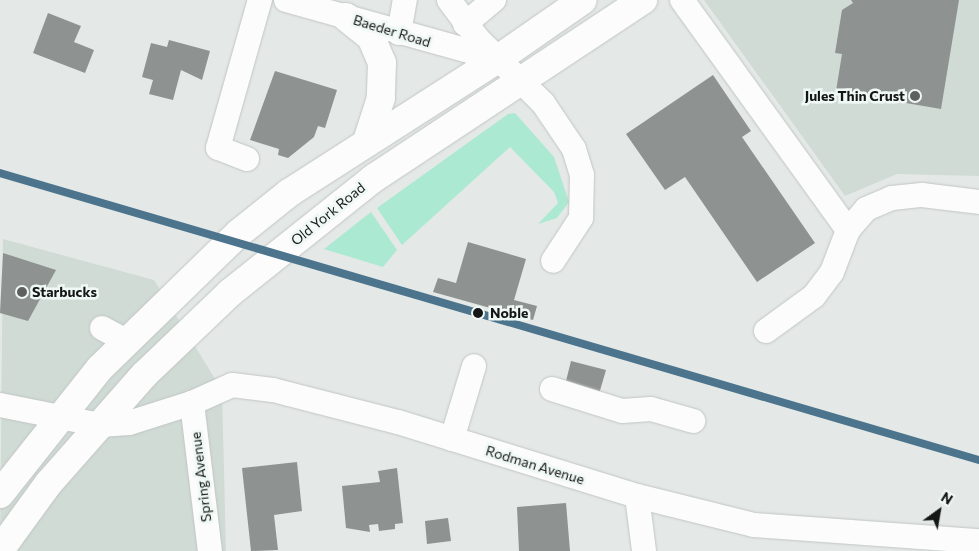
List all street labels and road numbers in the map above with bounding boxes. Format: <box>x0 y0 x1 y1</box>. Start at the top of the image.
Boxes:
street label: Baeder Road <box>351 11 433 51</box>
street label: Old York Road <box>288 179 368 249</box>
street label: Spring Avenue <box>187 431 215 523</box>
street label: Rodman Avenue <box>484 442 586 488</box>

